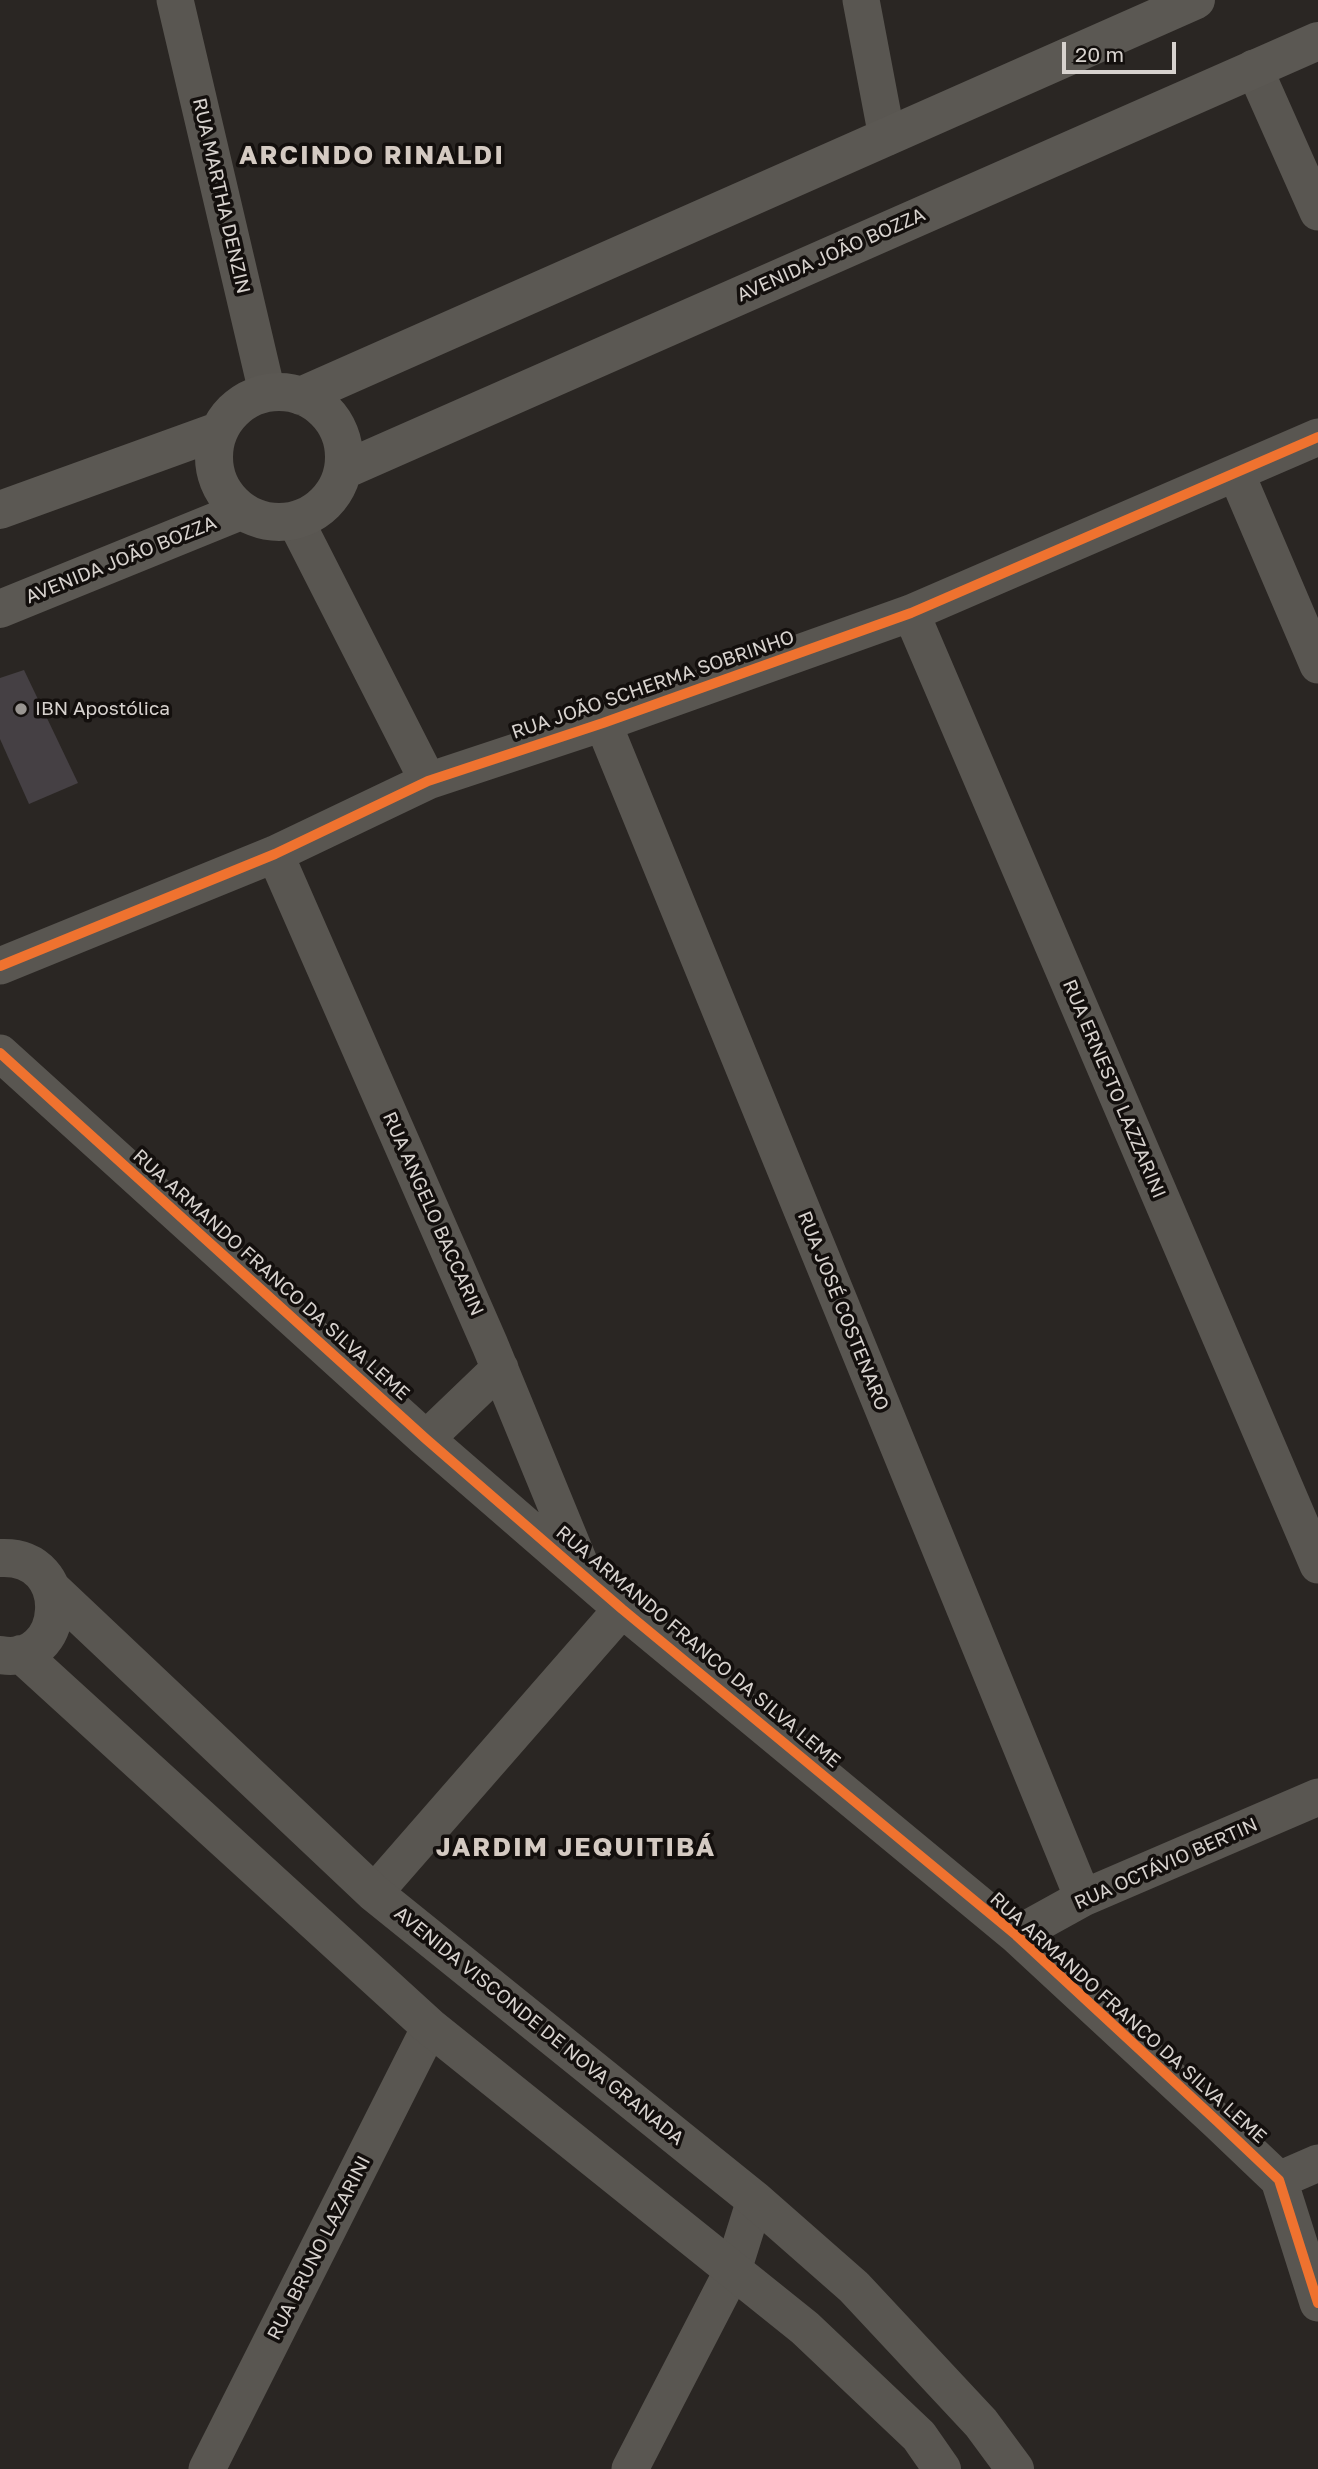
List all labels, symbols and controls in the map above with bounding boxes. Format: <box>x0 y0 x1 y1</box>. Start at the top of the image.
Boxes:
scale bar <box>1066 28 1180 72</box>
text: 20 m <box>1075 41 1124 67</box>
street label: RUA MARTHA DENZIN <box>187 96 255 296</box>
district label: ARCINDO RINALDI <box>241 140 503 172</box>
street label: AVENIDA JOÃO BOZZA <box>733 203 929 307</box>
street label: AVENIDA JOÃO BOZZA <box>22 511 220 609</box>
street label: RUA JOÃO SCHERMA SOBRINHO <box>509 626 797 744</box>
place label: IBN Apostólica <box>35 698 170 720</box>
marker: IBN Apostólica <box>13 701 29 717</box>
street label: RUA ERNESTO LAZZARINI <box>1058 976 1170 1202</box>
street label: RUA ANGELO BACCARIN <box>378 1109 488 1319</box>
street label: RUA ARMANDO FRANCO DA SILVA LEME <box>128 1145 414 1405</box>
street label: RUA JOSÉ COSTENARO <box>793 1208 893 1414</box>
street label: RUA ARMANDO FRANCO DA SILVA LEME <box>551 1521 845 1773</box>
street label: RUA OCTÁVIO BERTIN <box>1071 1813 1261 1915</box>
district label: JARDIM JEQUITIBÁ <box>438 1832 714 1864</box>
street label: RUA ARMANDO FRANCO DA SILVA LEME <box>985 1888 1271 2148</box>
street label: AVENIDA VISCONDE DE NOVA GRANADA <box>390 1902 688 2150</box>
street label: RUA BRUNO LAZARINI <box>263 2152 375 2344</box>

